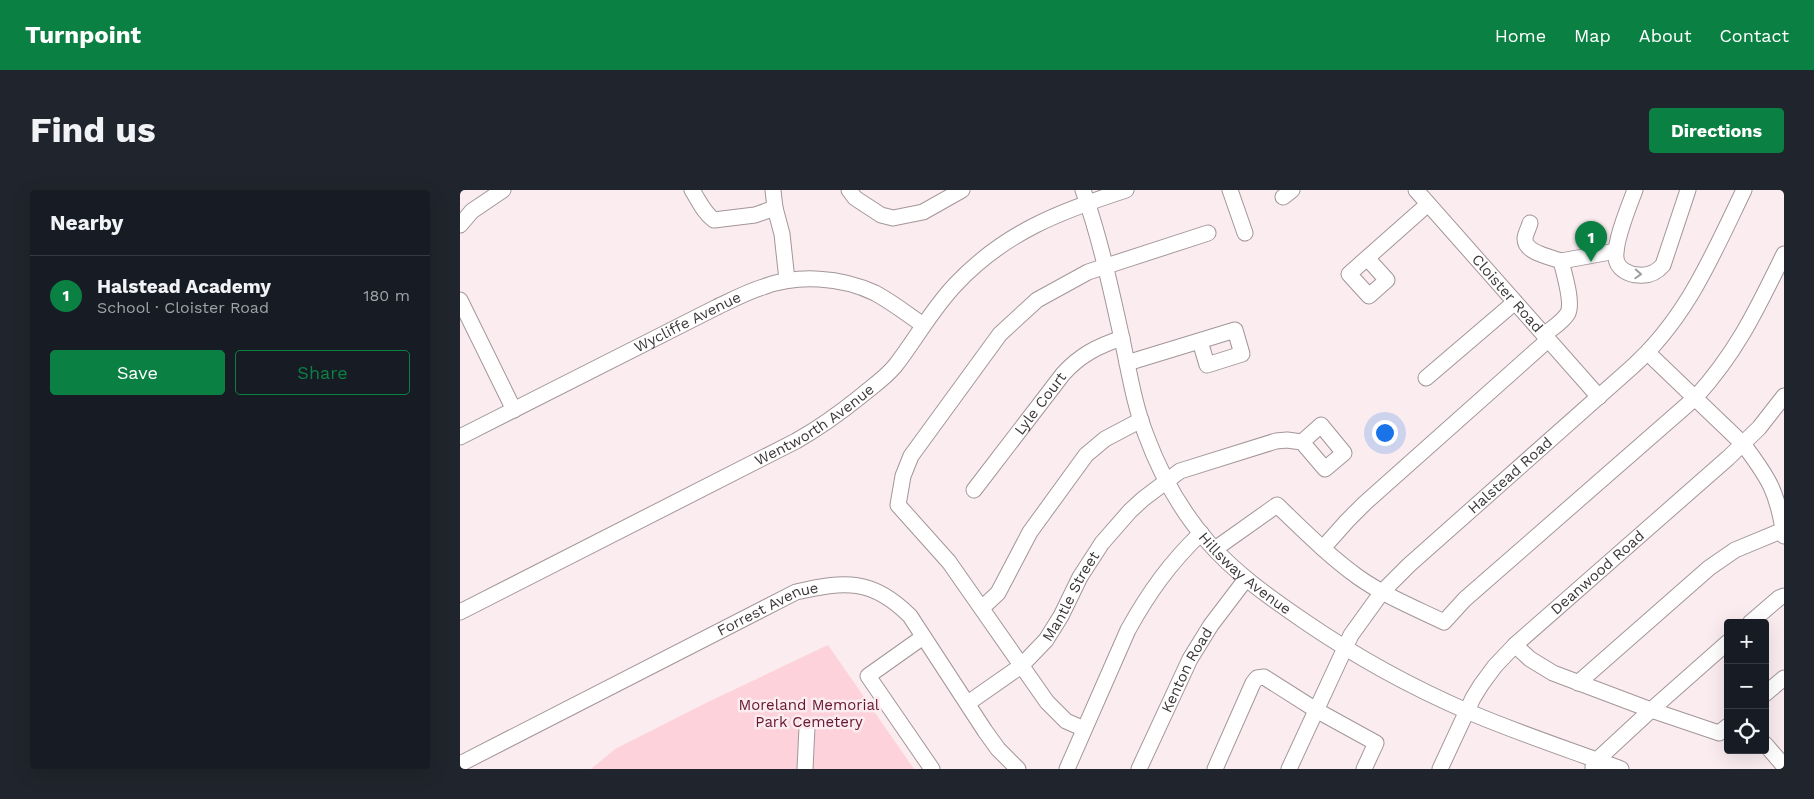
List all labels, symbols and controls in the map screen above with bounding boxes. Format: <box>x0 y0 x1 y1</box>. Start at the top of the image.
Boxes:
text: Turnpoint <box>25 21 141 49</box>
text: Home <box>1495 25 1546 46</box>
text: Map <box>1574 25 1611 46</box>
text: About <box>1639 25 1691 46</box>
text: Contact <box>1719 25 1789 46</box>
button: Directions <box>1649 108 1784 153</box>
text: Find us <box>30 109 156 151</box>
text: Nearby <box>50 210 123 235</box>
pin: 1 <box>1575 221 1607 262</box>
street label: Cloister Road <box>1468 251 1547 336</box>
one-way arrow <box>1635 268 1643 279</box>
text: Halstead Academy <box>97 275 271 298</box>
text: 1 <box>63 286 69 305</box>
text: 180 m <box>363 286 410 305</box>
street label: Wycliffe Avenue <box>631 288 744 356</box>
text: School · Cloister Road <box>97 298 269 317</box>
button: Save <box>50 350 225 395</box>
button: Share <box>235 350 410 395</box>
street label: Lyle Court <box>1011 368 1071 438</box>
street label: Wentworth Avenue <box>752 380 878 469</box>
your location <box>1372 420 1398 446</box>
street label: Halstead Road <box>1464 433 1556 517</box>
street label: Deanwood Road <box>1547 527 1648 618</box>
street label: Hillsway Avenue <box>1195 529 1295 618</box>
street label: Mantle Street <box>1038 547 1104 645</box>
street label: Forrest Avenue <box>714 579 820 640</box>
map controls <box>1724 619 1769 754</box>
button: + <box>1724 619 1769 664</box>
street label: Kenton Road <box>1157 624 1216 715</box>
button: − <box>1724 664 1769 709</box>
park label: Moreland Memorial Park Cemetery <box>739 696 880 731</box>
button: locate <box>1724 709 1769 754</box>

